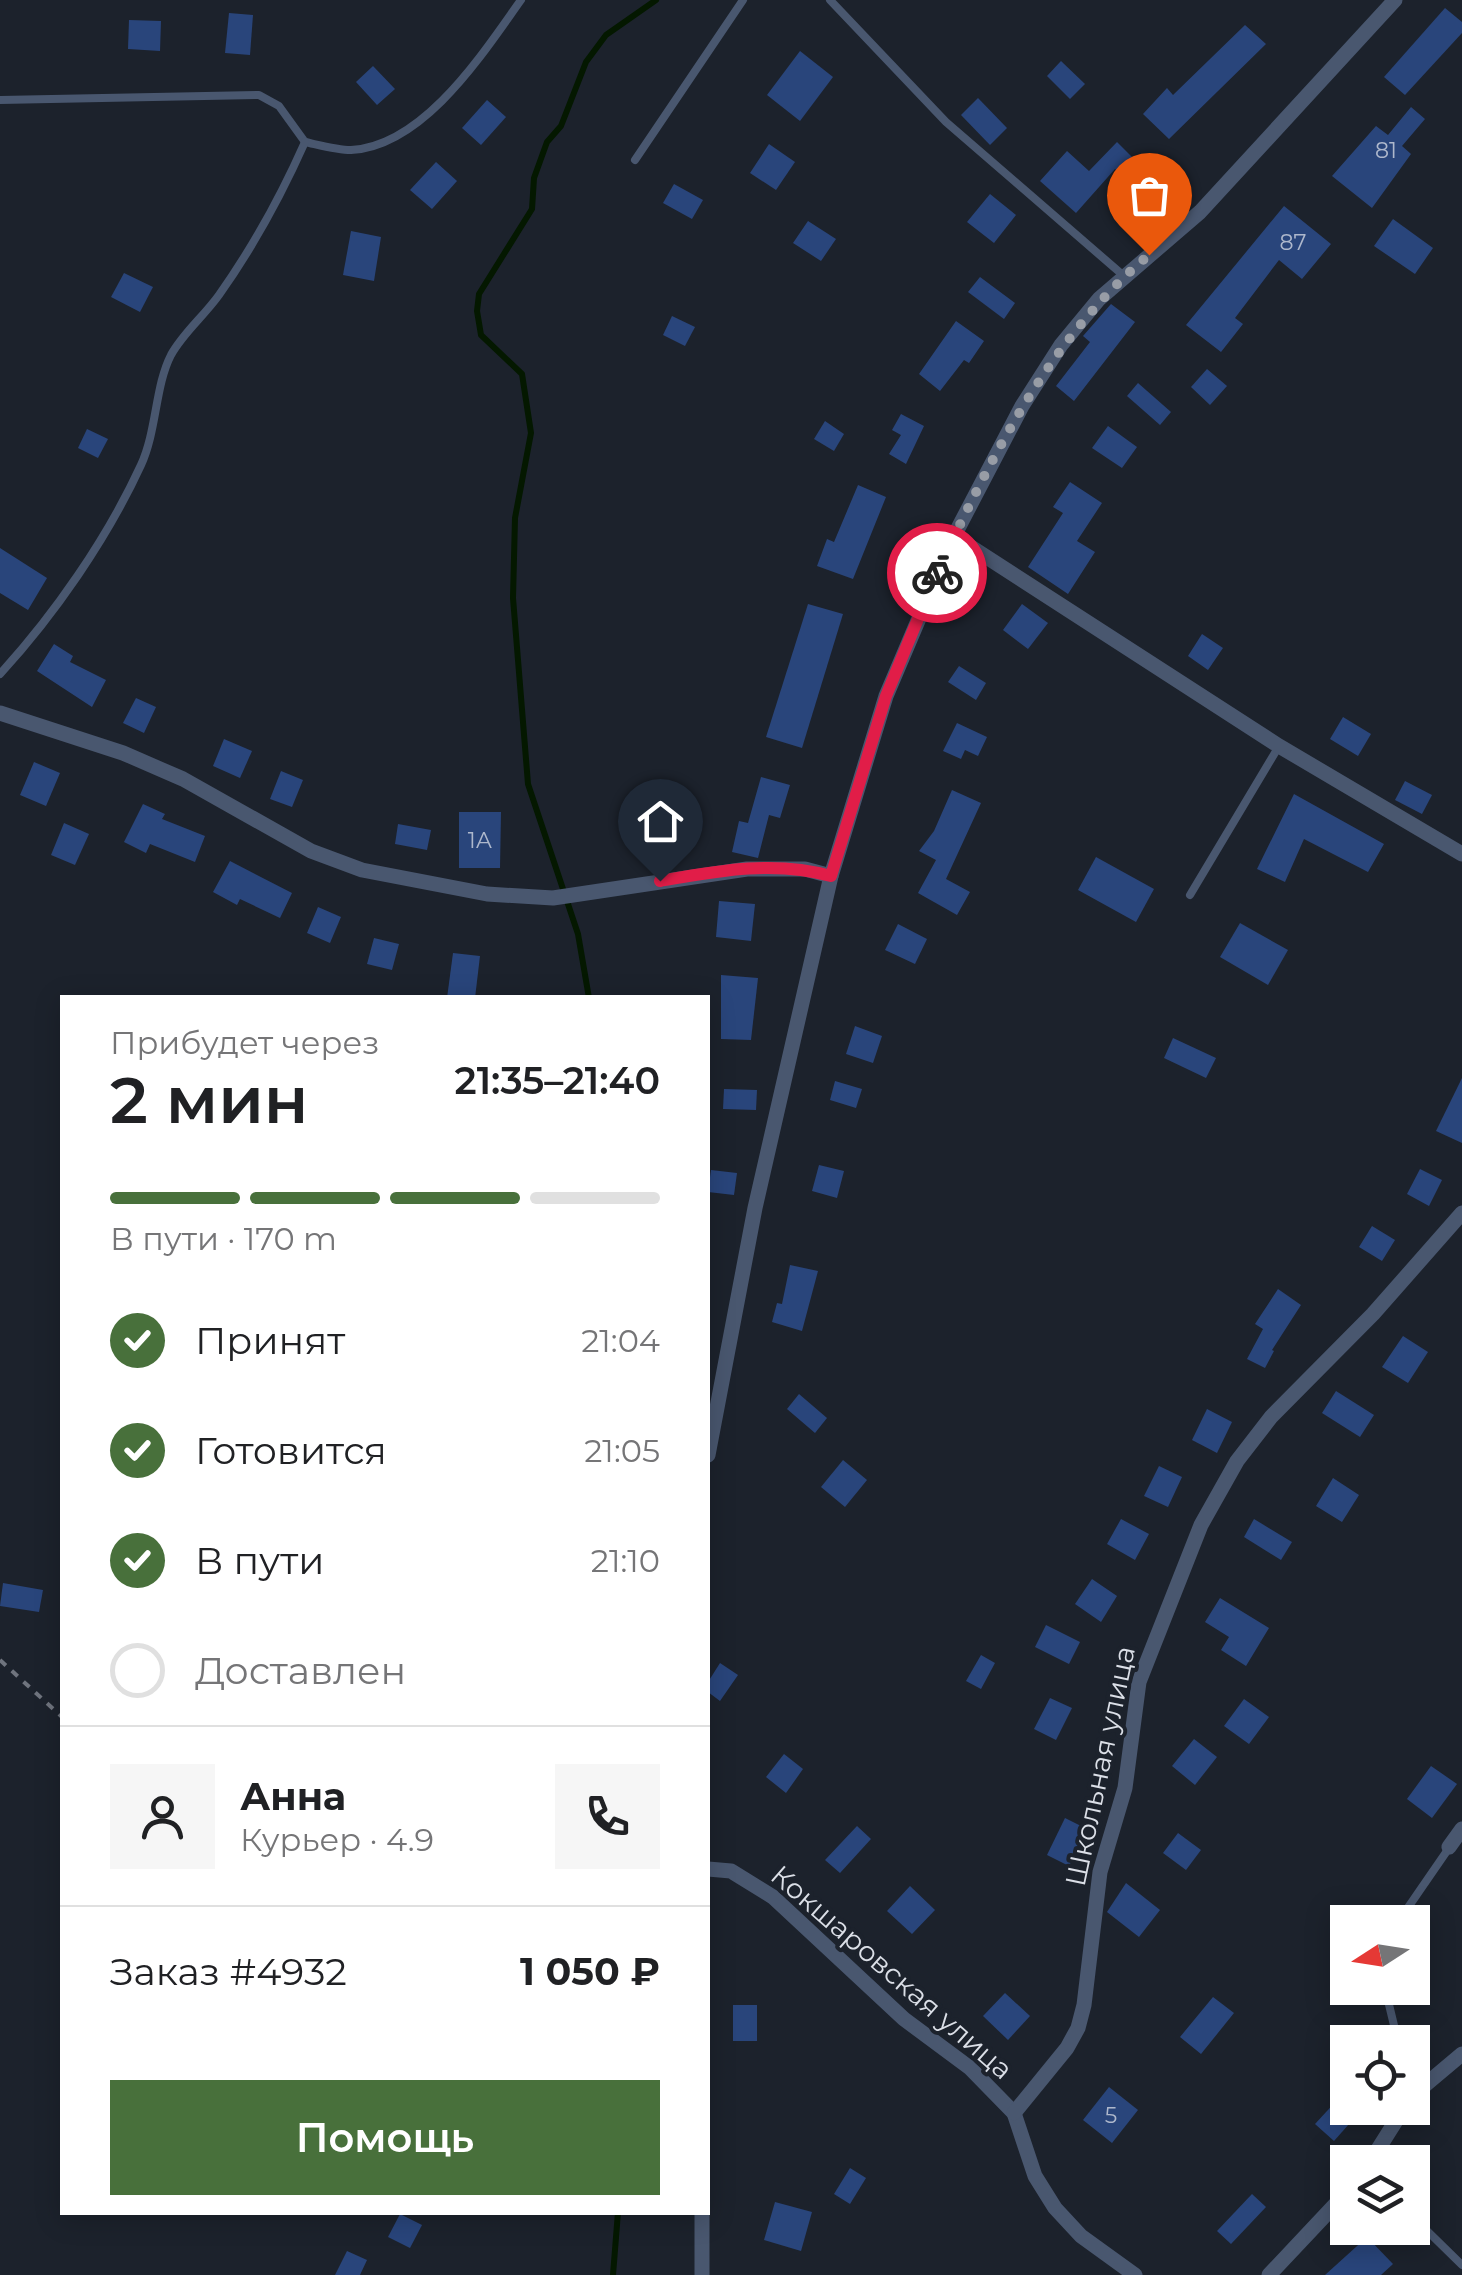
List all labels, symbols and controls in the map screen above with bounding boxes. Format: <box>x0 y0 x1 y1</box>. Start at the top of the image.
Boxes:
house number: 81 <box>1375 137 1397 164</box>
pin <box>1107 153 1192 256</box>
icon: bag <box>1122 168 1177 223</box>
house number: 87 <box>1280 229 1307 256</box>
courier <box>887 523 987 623</box>
icon: bike <box>910 546 965 601</box>
pin <box>618 779 703 882</box>
icon: home <box>633 794 688 849</box>
house number: 1А <box>468 827 493 854</box>
text: Прибудет через <box>110 1023 379 1062</box>
text: 21:35–21:40 <box>455 1057 660 1104</box>
text: 2 мин <box>110 1060 308 1139</box>
text: В пути · 170 m <box>110 1219 337 1258</box>
icon: check <box>110 1313 165 1368</box>
text: Принят <box>195 1317 345 1364</box>
text: 21:04 <box>581 1321 660 1360</box>
icon: check <box>110 1423 165 1478</box>
text: Готовится <box>195 1427 387 1474</box>
text: 21:05 <box>584 1431 660 1470</box>
icon: check <box>110 1533 165 1588</box>
text: В пути <box>195 1537 324 1584</box>
text: 21:10 <box>591 1541 660 1580</box>
street label: Школьная улица <box>1058 1643 1142 1889</box>
text: Доставлен <box>195 1647 406 1694</box>
button: person <box>110 1764 215 1869</box>
button: phone <box>555 1764 660 1869</box>
text: Анна <box>240 1773 346 1820</box>
text: Курьер · 4.9 <box>240 1820 434 1859</box>
street label: Кокшаровская улица <box>764 1858 1020 2086</box>
north arrow <box>1330 1905 1430 2005</box>
map controls <box>1330 1905 1430 2245</box>
text: Заказ #4932 <box>110 1948 347 1995</box>
text: 1 050 ₽ <box>520 1948 660 1995</box>
button: locate <box>1330 2025 1430 2125</box>
button: Помощь <box>110 2080 660 2195</box>
house number: 5 <box>1105 2102 1117 2129</box>
button: layers <box>1330 2145 1430 2245</box>

